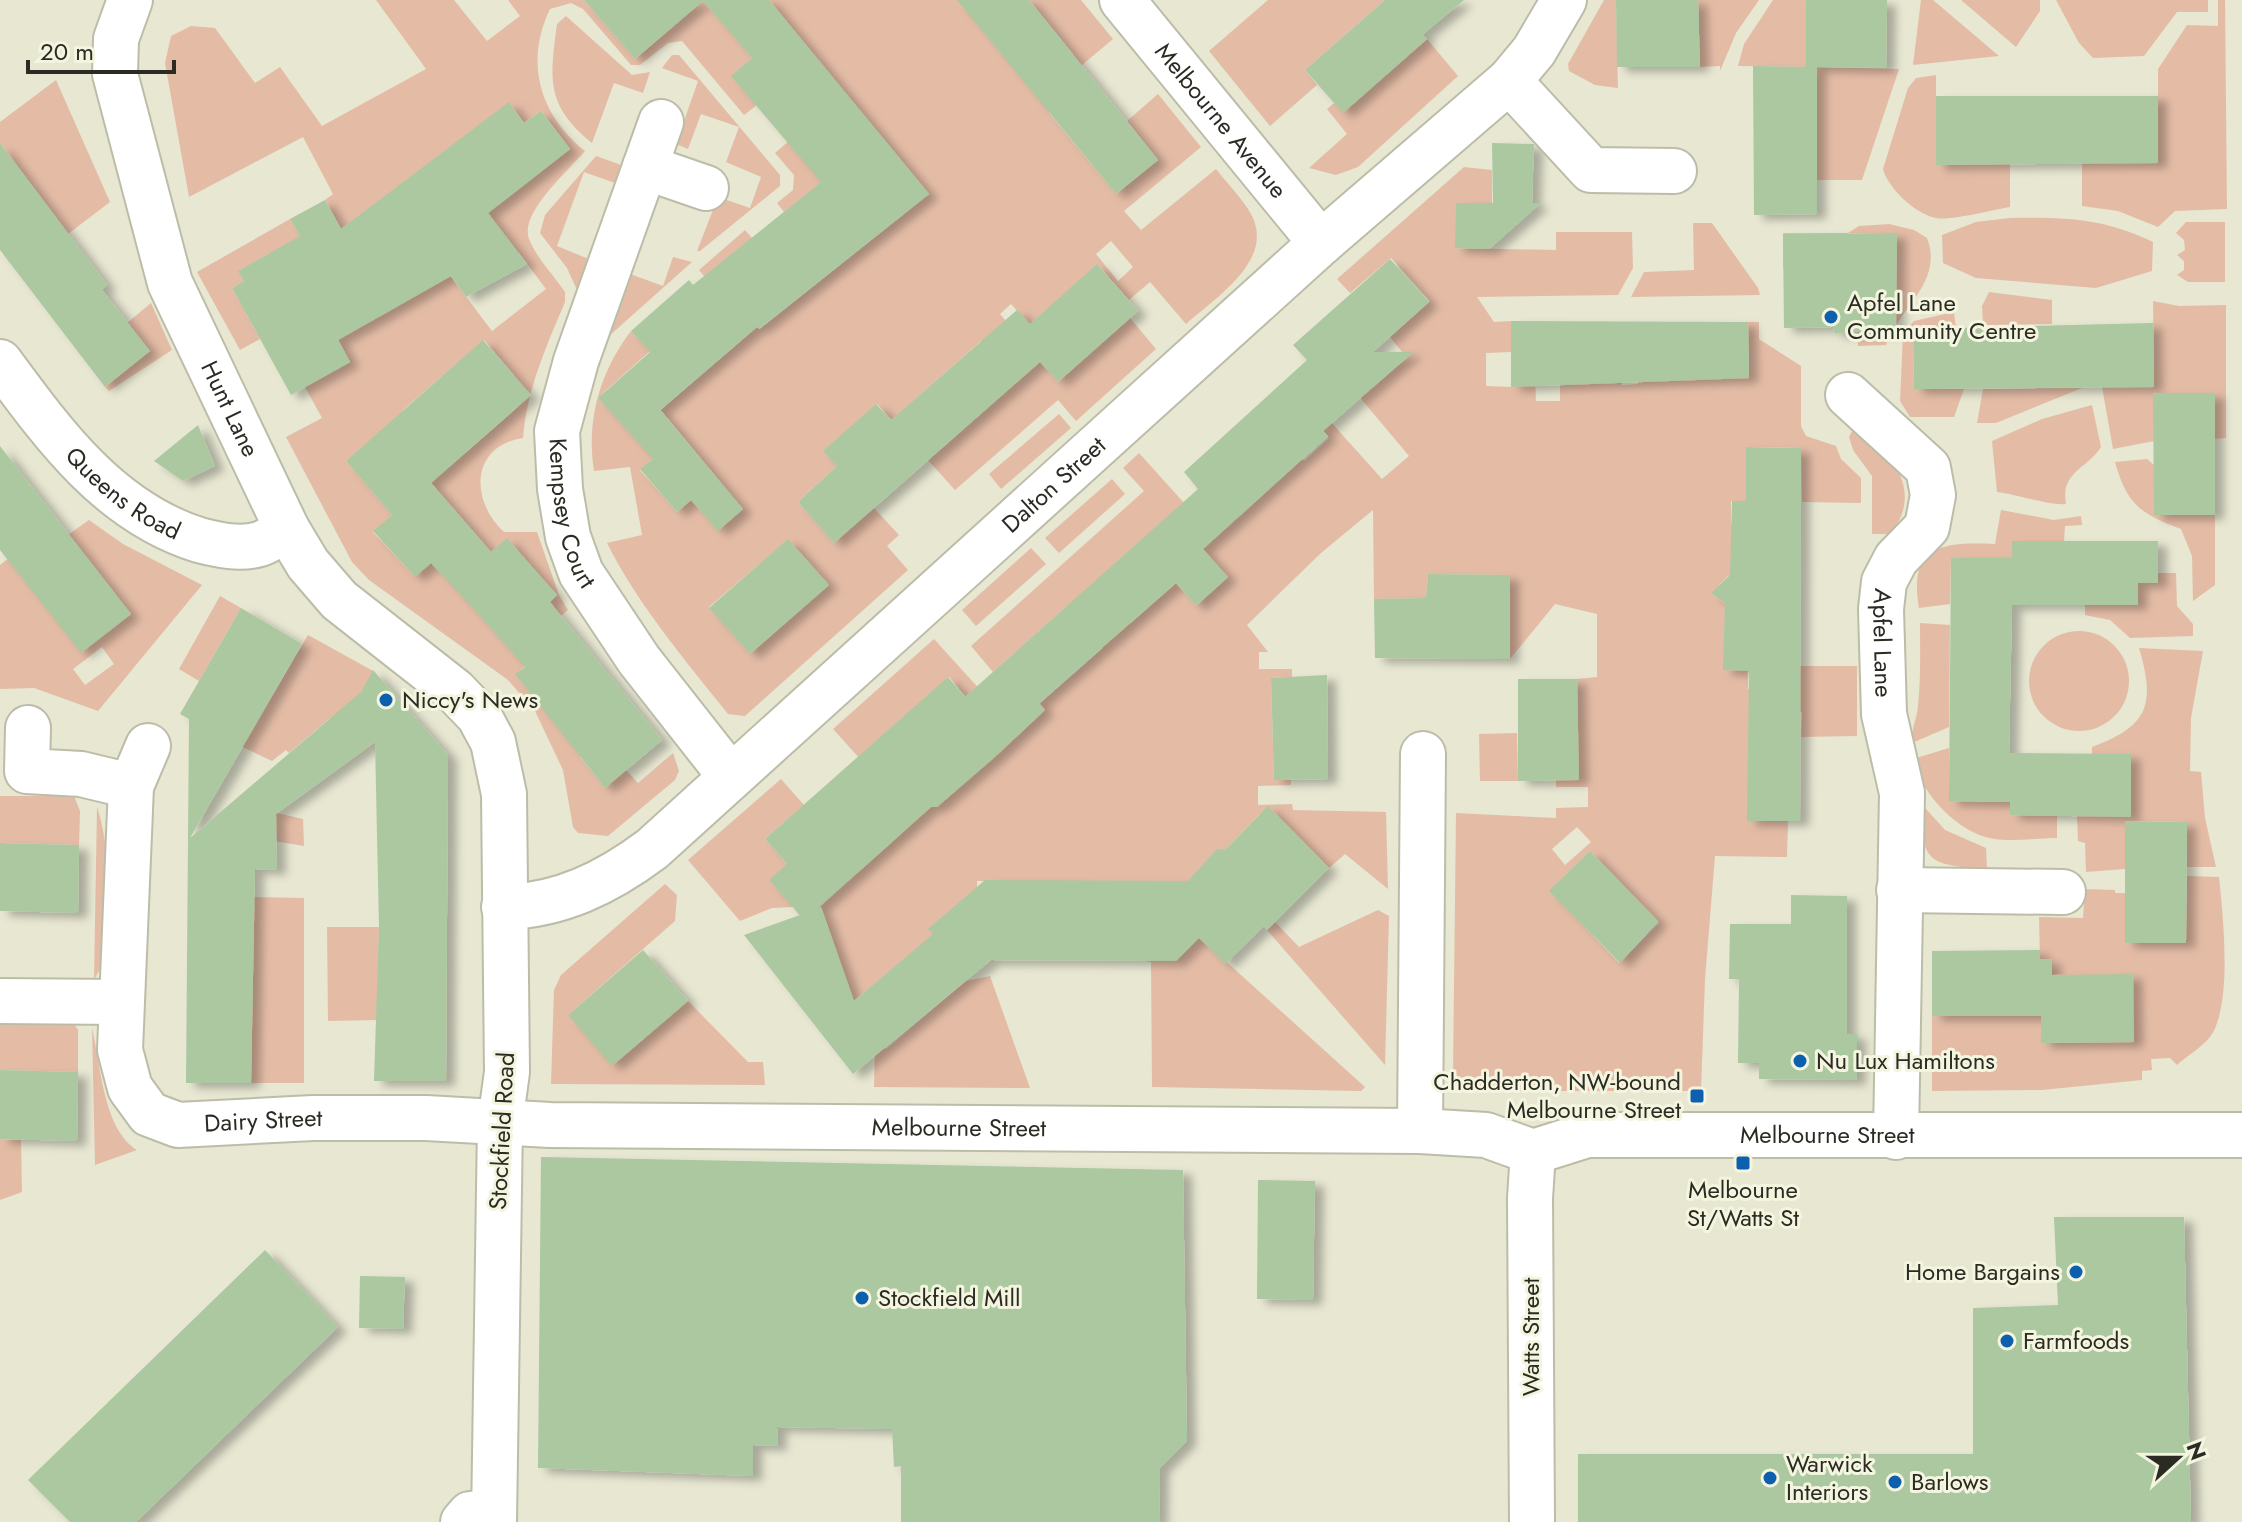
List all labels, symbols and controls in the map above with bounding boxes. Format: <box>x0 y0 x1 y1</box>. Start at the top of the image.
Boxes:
scale bar <box>28 24 174 74</box>
text: 20 m <box>40 34 94 69</box>
street label: Melbourne Avenue <box>1147 35 1296 206</box>
place label: Apfel Lane Community Centre <box>1847 285 2036 348</box>
marker: Apfel Lane Community Centre <box>1822 308 1840 326</box>
street label: Hunt Lane <box>192 355 268 463</box>
street label: Dalton Street <box>994 428 1113 541</box>
street label: Kempsey Court <box>540 437 605 595</box>
street label: Queens Road <box>57 439 186 548</box>
street label: Apfel Lane <box>1864 587 1902 698</box>
place label: Niccy's News <box>402 682 538 717</box>
marker: Niccy's News <box>377 691 395 709</box>
place label: Nu Lux Hamiltons <box>1816 1043 1995 1078</box>
street label: Stockfield Road <box>480 1051 523 1211</box>
marker: Nu Lux Hamiltons <box>1791 1052 1809 1070</box>
place label: Chadderton, NW-bound Melbourne Street <box>1433 1064 1681 1127</box>
marker: Chadderton, NW-bound Melbourne Street <box>1688 1087 1706 1105</box>
street label: Dairy Street <box>203 1100 322 1141</box>
street label: Melbourne Street <box>872 1109 1046 1145</box>
street label: Melbourne Street <box>1740 1117 1915 1152</box>
marker: Melbourne St/Watts St <box>1734 1154 1752 1172</box>
place label: Melbourne St/Watts St <box>1687 1172 1799 1235</box>
place label: Home Bargains <box>1905 1254 2060 1289</box>
marker: Home Bargains <box>2067 1263 2085 1281</box>
street label: Watts Street <box>1513 1277 1548 1396</box>
place label: Stockfield Mill <box>878 1280 1021 1315</box>
marker: Stockfield Mill <box>853 1289 871 1307</box>
place label: Farmfoods <box>2023 1323 2129 1358</box>
marker: Farmfoods <box>1998 1332 2016 1350</box>
north arrow <box>2138 1418 2218 1498</box>
text: N <box>2179 1437 2215 1465</box>
place label: Warwick Interiors <box>1786 1446 1873 1509</box>
place label: Barlows <box>1911 1464 1988 1499</box>
marker: Warwick Interiors <box>1761 1469 1779 1487</box>
marker: Barlows <box>1886 1473 1904 1491</box>

